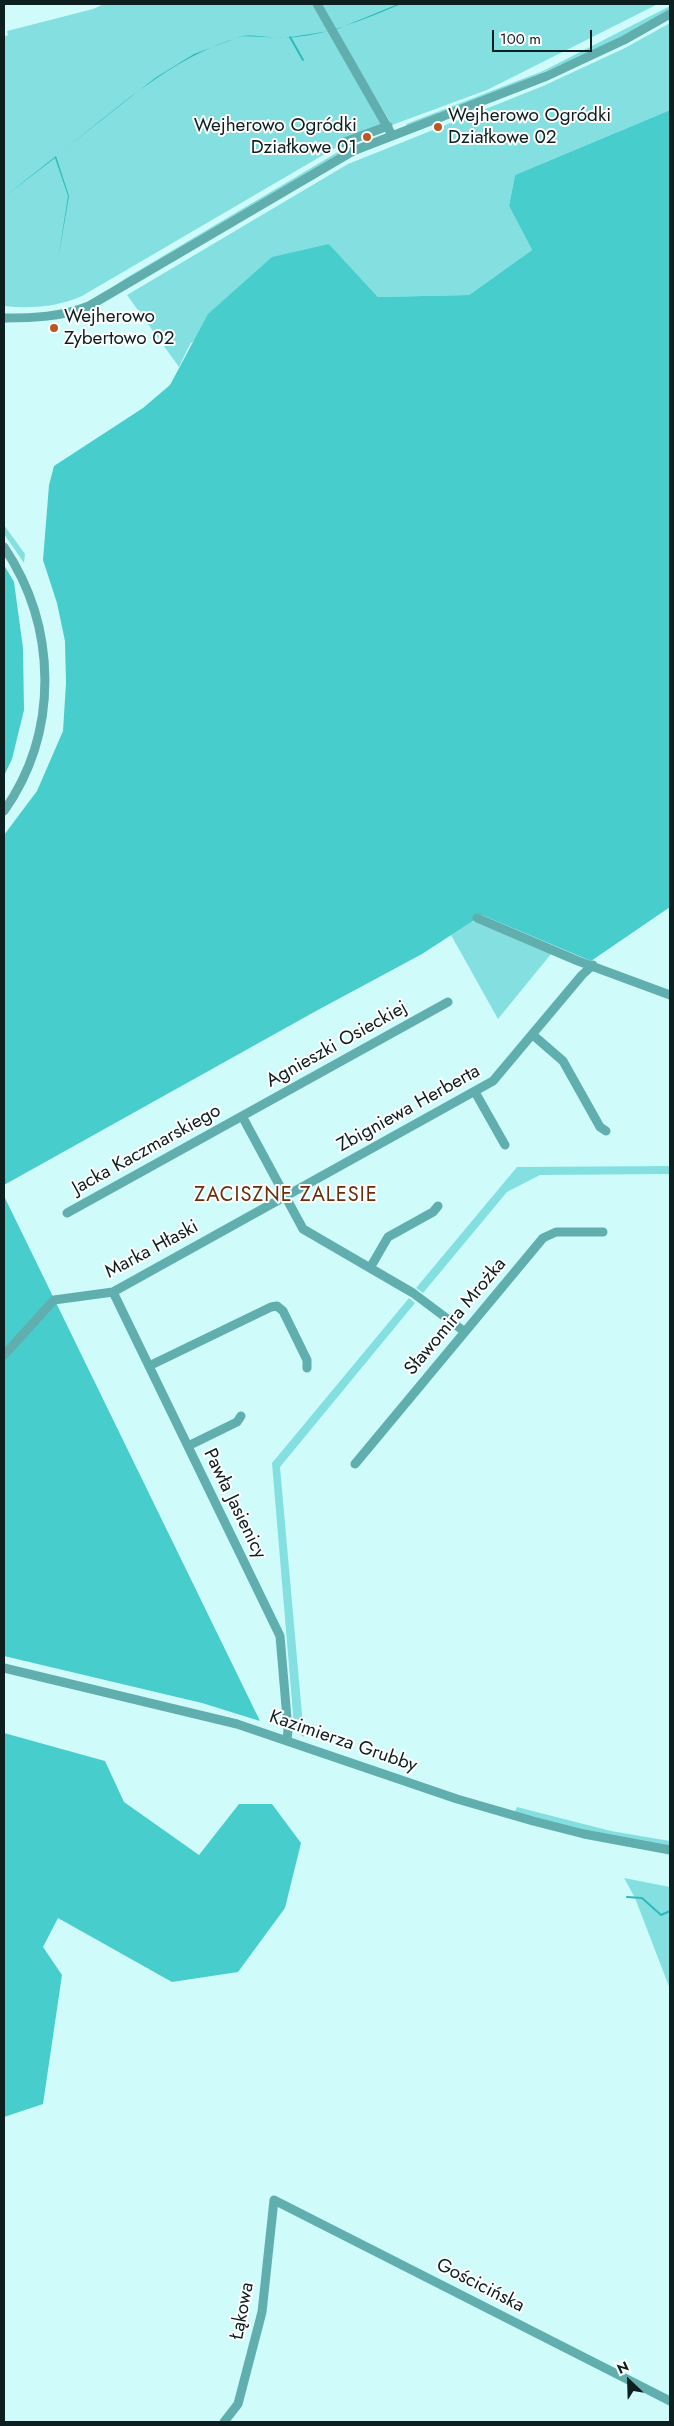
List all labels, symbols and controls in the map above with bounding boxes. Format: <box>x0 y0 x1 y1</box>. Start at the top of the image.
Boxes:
scale bar <box>494 20 594 52</box>
text: 100 m <box>500 28 541 50</box>
place label: Wejherowo Ogródki Działkowe 02 <box>448 105 611 149</box>
place label: Wejherowo Ogródki Działkowe 01 <box>194 115 357 159</box>
marker: Wejherowo Ogródki Działkowe 02 <box>432 121 444 133</box>
marker: Wejherowo Ogródki Działkowe 01 <box>361 131 373 143</box>
place label: Wejherowo Zybertowo 02 <box>64 306 174 350</box>
marker: Wejherowo Zybertowo 02 <box>48 322 60 334</box>
street label: Agnieszki Osieckiej <box>262 997 412 1093</box>
street label: Zbigniewa Herberta <box>334 1060 484 1158</box>
street label: Jacka Kaczmarskiego <box>69 1100 225 1200</box>
district label: ZACISZNE ZALESIE <box>192 1184 380 1208</box>
street label: Marka Hłaski <box>101 1216 203 1284</box>
street label: Sławomira Mrożka <box>400 1254 512 1380</box>
street label: Pawła Jasienicy <box>198 1445 270 1563</box>
street label: Kazimierza Grubby <box>266 1706 420 1778</box>
street label: Gościcińska <box>432 2254 528 2318</box>
street label: Łąkowa <box>226 2280 260 2342</box>
north arrow <box>604 2356 654 2406</box>
text: N <box>614 2356 632 2379</box>

